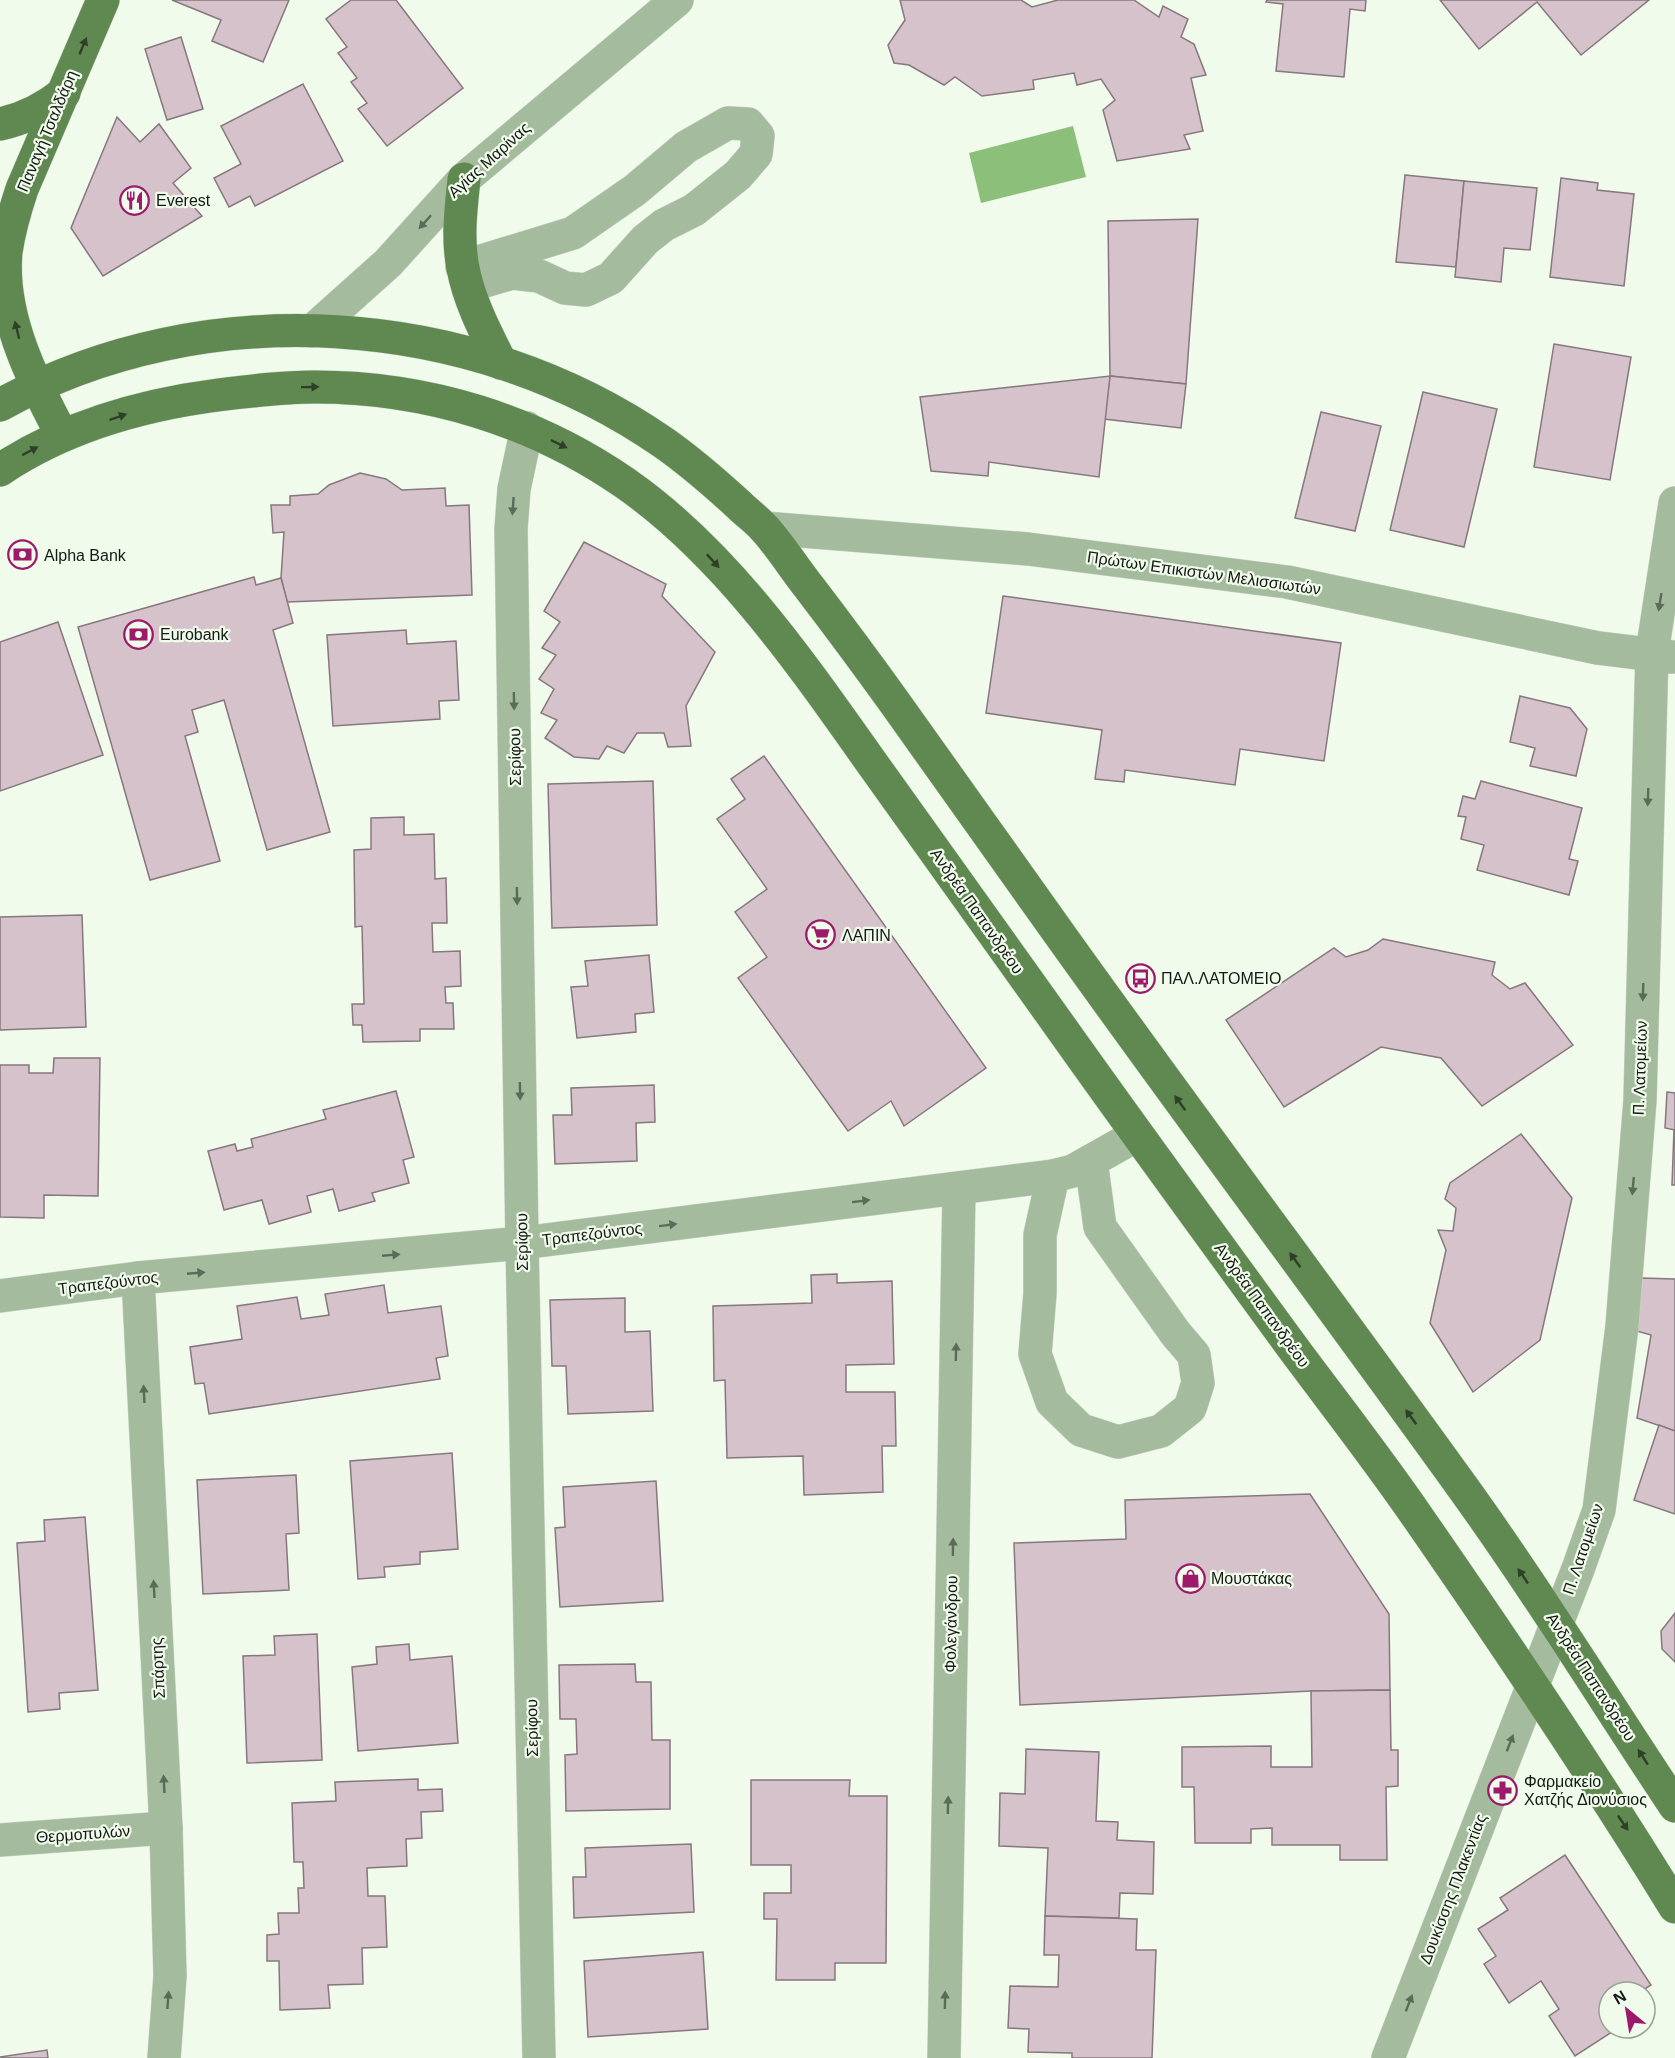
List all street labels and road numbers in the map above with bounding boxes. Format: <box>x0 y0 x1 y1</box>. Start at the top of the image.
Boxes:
street label: Παναγή Τσαλδάρη <box>14 68 80 194</box>
street label: Αγίας Μαρίνας <box>445 119 533 201</box>
street label: Πρώτων Επικιστών Μελισσιωτών <box>1086 548 1322 598</box>
street label: Σερίφου <box>506 728 524 786</box>
street label: Ανδρέα Παπανδρέου <box>927 845 1027 977</box>
street label: Π. Λατομείων <box>1630 1020 1650 1116</box>
street label: Σερίφου <box>513 1213 531 1271</box>
street label: Τραπεζούντος <box>541 1219 643 1250</box>
street label: Ανδρέα Παπανδρέου <box>1211 1240 1313 1370</box>
street label: Τραπεζούντος <box>57 1268 159 1299</box>
street label: Π. Λατομείων <box>1560 1501 1606 1597</box>
street label: Φολεγάνδρου <box>942 1575 960 1673</box>
street label: Ανδρέα Παπανδρέου <box>1543 1610 1639 1744</box>
street label: Σπάρτης <box>148 1637 168 1699</box>
street label: Σερίφου <box>523 1699 541 1757</box>
street label: Δουκίσσης Πλακεντίας <box>1417 1811 1490 1966</box>
street label: Θερμοπυλών <box>35 1822 131 1846</box>

